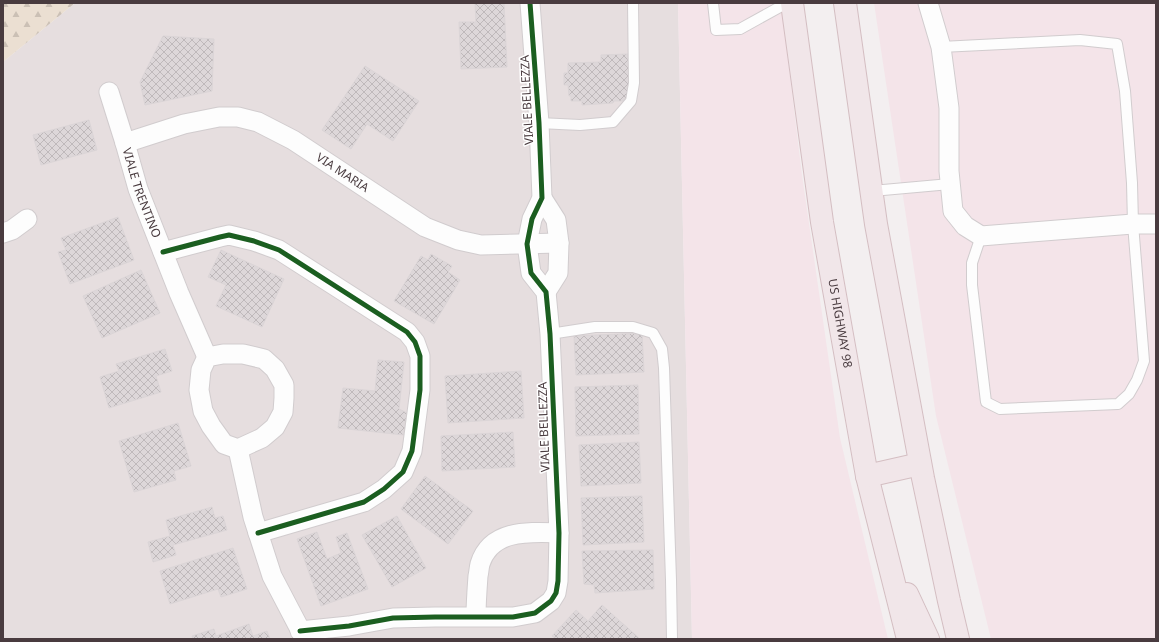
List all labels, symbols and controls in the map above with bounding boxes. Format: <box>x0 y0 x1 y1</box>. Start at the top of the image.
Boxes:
street label: VIALE BELLEZZA <box>516 54 537 145</box>
street label: VIALE TRENTINO <box>119 146 165 240</box>
street label: VIA MARIA <box>313 149 373 196</box>
street label: US HIGHWAY 98 <box>824 277 857 369</box>
street label: VIALE BELLEZZA <box>533 381 554 472</box>

